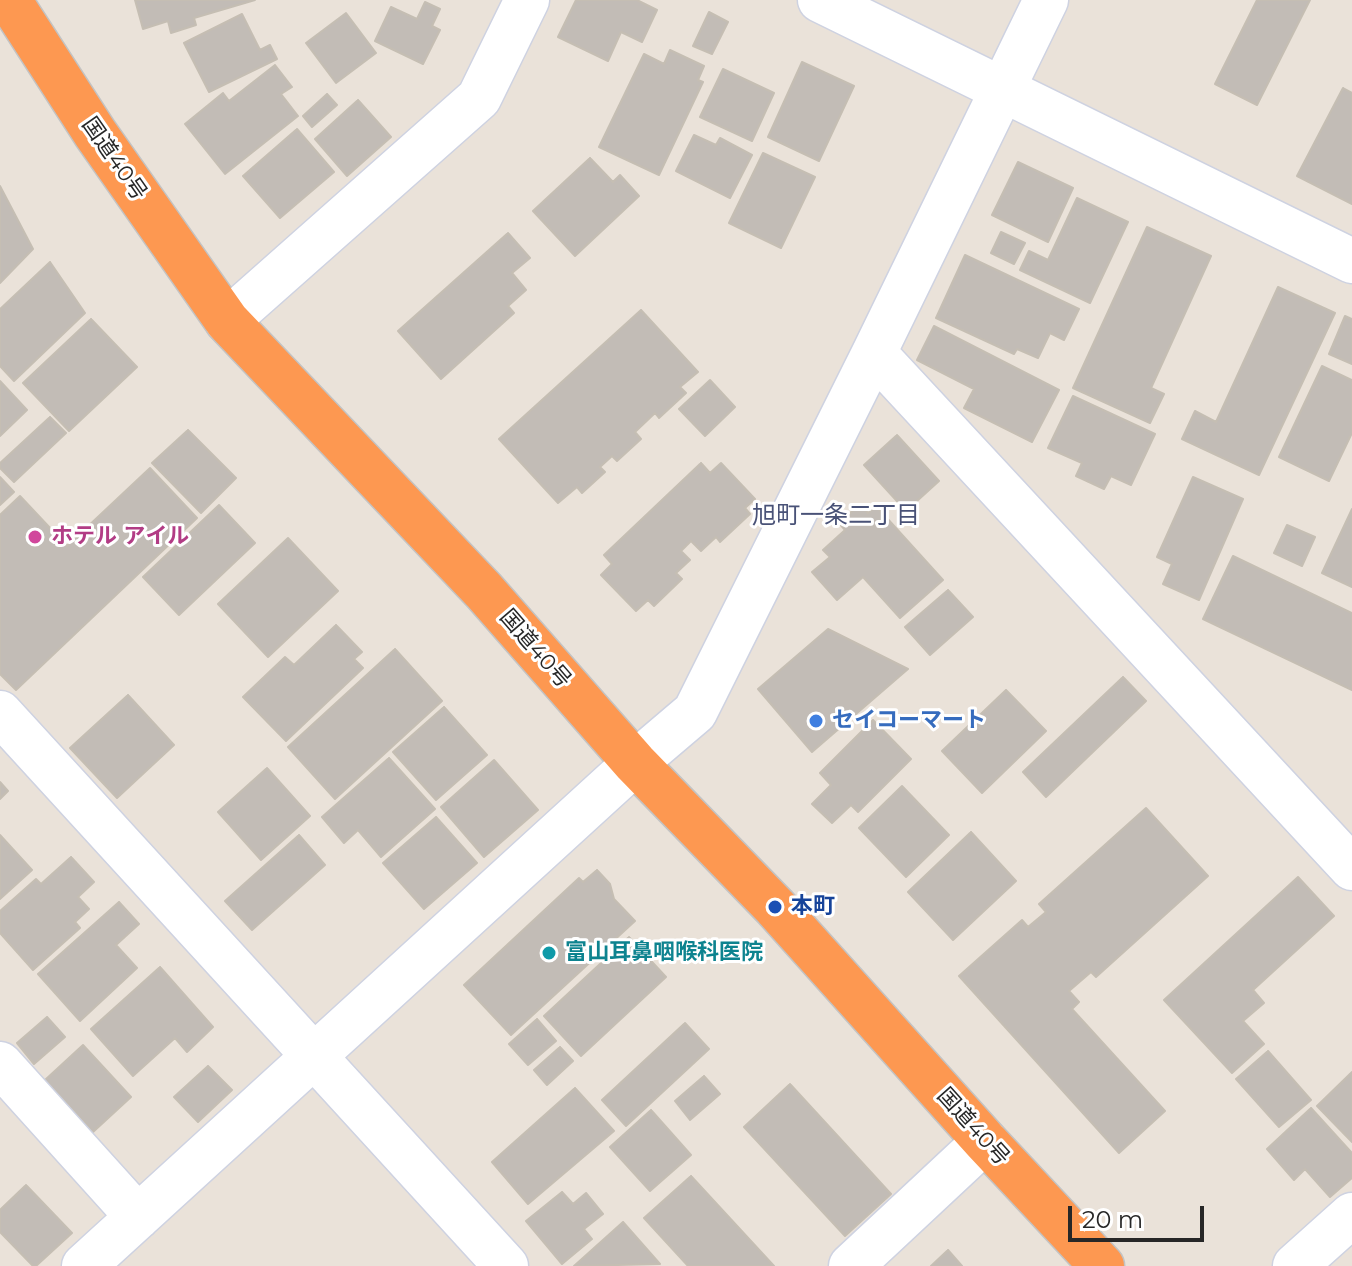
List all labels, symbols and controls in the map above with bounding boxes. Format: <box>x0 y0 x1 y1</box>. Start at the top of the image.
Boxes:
street label: 国道40号 <box>76 112 152 206</box>
district label: 旭町一条二丁目 <box>752 502 920 530</box>
place label: ホテル アイル <box>51 524 189 550</box>
marker: ホテル アイル <box>26 528 44 546</box>
street label: 国道40号 <box>494 604 576 694</box>
place label: セイコーマート <box>832 708 986 734</box>
marker: セイコーマート <box>807 712 825 730</box>
place label: 本町 <box>791 894 835 920</box>
marker: 本町 <box>766 898 784 916</box>
place label: 富山耳鼻咽喉科医院 <box>565 940 763 966</box>
marker: 富山耳鼻咽喉科医院 <box>540 944 558 962</box>
street label: 国道40号 <box>931 1083 1015 1171</box>
scale bar <box>1072 1190 1208 1240</box>
text: 20 m <box>1082 1205 1143 1234</box>

